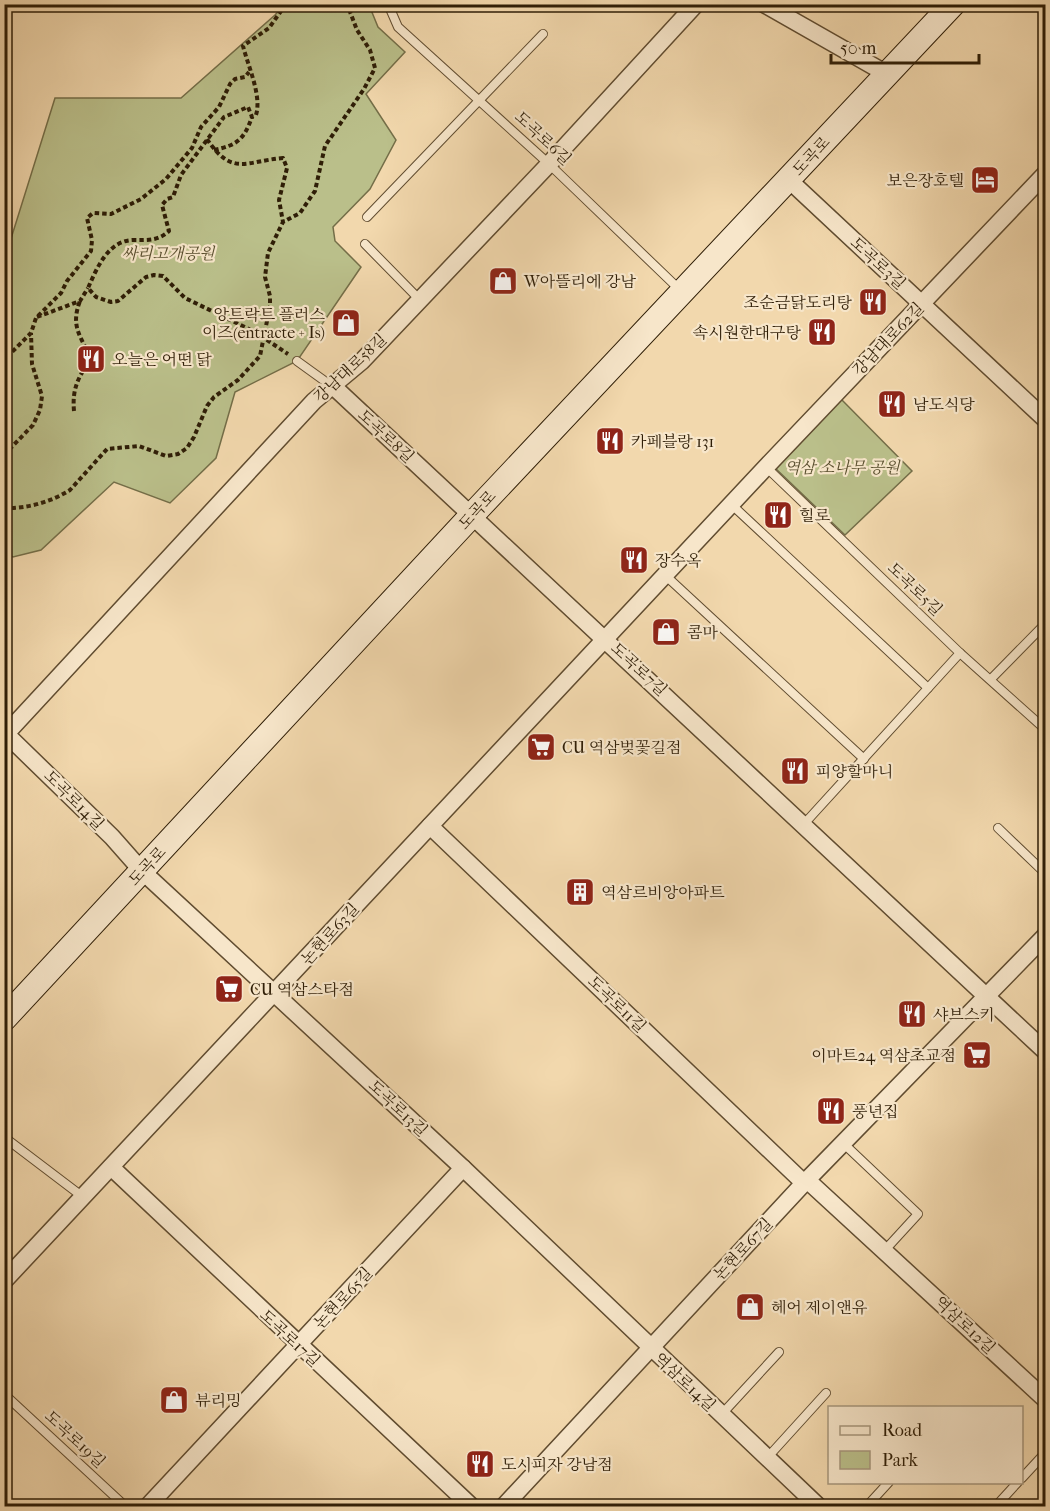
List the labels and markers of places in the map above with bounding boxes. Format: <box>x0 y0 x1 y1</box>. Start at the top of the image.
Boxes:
hotel icon: 보은장호텔 <box>969 164 1001 196</box>
place label: 보은장호텔 <box>887 171 964 190</box>
shop icon: W아뜰리에 강남 <box>487 265 519 297</box>
place label: W아뜰리에 강남 <box>523 272 636 291</box>
restaurant icon: 조순금닭도리탕 <box>857 286 889 318</box>
place label: 조순금닭도리탕 <box>744 293 853 312</box>
place label: 앙트락트 플러스 이즈(entracte + Is) <box>202 305 326 342</box>
shop icon: 앙트락트 플러스 이즈(entracte + Is) <box>330 307 362 339</box>
restaurant icon: 속시원한대구탕 <box>806 316 838 348</box>
place label: 속시원한대구탕 <box>693 323 802 342</box>
restaurant icon: 오늘은 어떤 닭 <box>75 343 107 375</box>
place label: 오늘은 어떤 닭 <box>112 350 212 369</box>
restaurant icon: 남도식당 <box>876 388 908 420</box>
place label: 남도식당 <box>913 395 975 414</box>
restaurant icon: 카페블랑 131 <box>594 425 626 457</box>
place label: 카페블랑 131 <box>631 432 714 451</box>
restaurant icon: 힐로 <box>762 499 794 531</box>
place label: 힐로 <box>799 506 830 525</box>
restaurant icon: 장수옥 <box>618 544 650 576</box>
place label: 장수옥 <box>655 551 702 570</box>
shop icon: 콤마 <box>650 616 682 648</box>
place label: 콤마 <box>687 623 718 642</box>
supermarket icon: CU 역삼벚꽃길점 <box>525 731 557 763</box>
place label: CU 역삼벚꽃길점 <box>562 738 681 757</box>
restaurant icon: 피양할마니 <box>779 755 811 787</box>
place label: 피양할마니 <box>816 762 893 781</box>
building icon: 역삼르비앙아파트 <box>564 876 596 908</box>
place label: 역삼르비앙아파트 <box>601 883 725 902</box>
supermarket icon: CU 역삼스타점 <box>213 973 245 1005</box>
place label: CU 역삼스타점 <box>250 980 354 999</box>
restaurant icon: 샤브스키 <box>896 998 928 1030</box>
place label: 샤브스키 <box>933 1005 995 1024</box>
supermarket icon: 이마트24 역삼초교점 <box>961 1039 993 1071</box>
place label: 이마트24 역삼초교점 <box>811 1046 956 1065</box>
restaurant icon: 풍년집 <box>815 1095 847 1127</box>
place label: 풍년집 <box>852 1102 898 1121</box>
shop icon: 헤어 제이앤유 <box>734 1291 766 1323</box>
place label: 헤어 제이앤유 <box>771 1298 868 1317</box>
shop icon: 뷰리밍 <box>158 1384 190 1416</box>
place label: 뷰리밍 <box>195 1391 241 1410</box>
restaurant icon: 도시피자 강남점 <box>464 1448 496 1480</box>
place label: 도시피자 강남점 <box>501 1455 613 1474</box>

